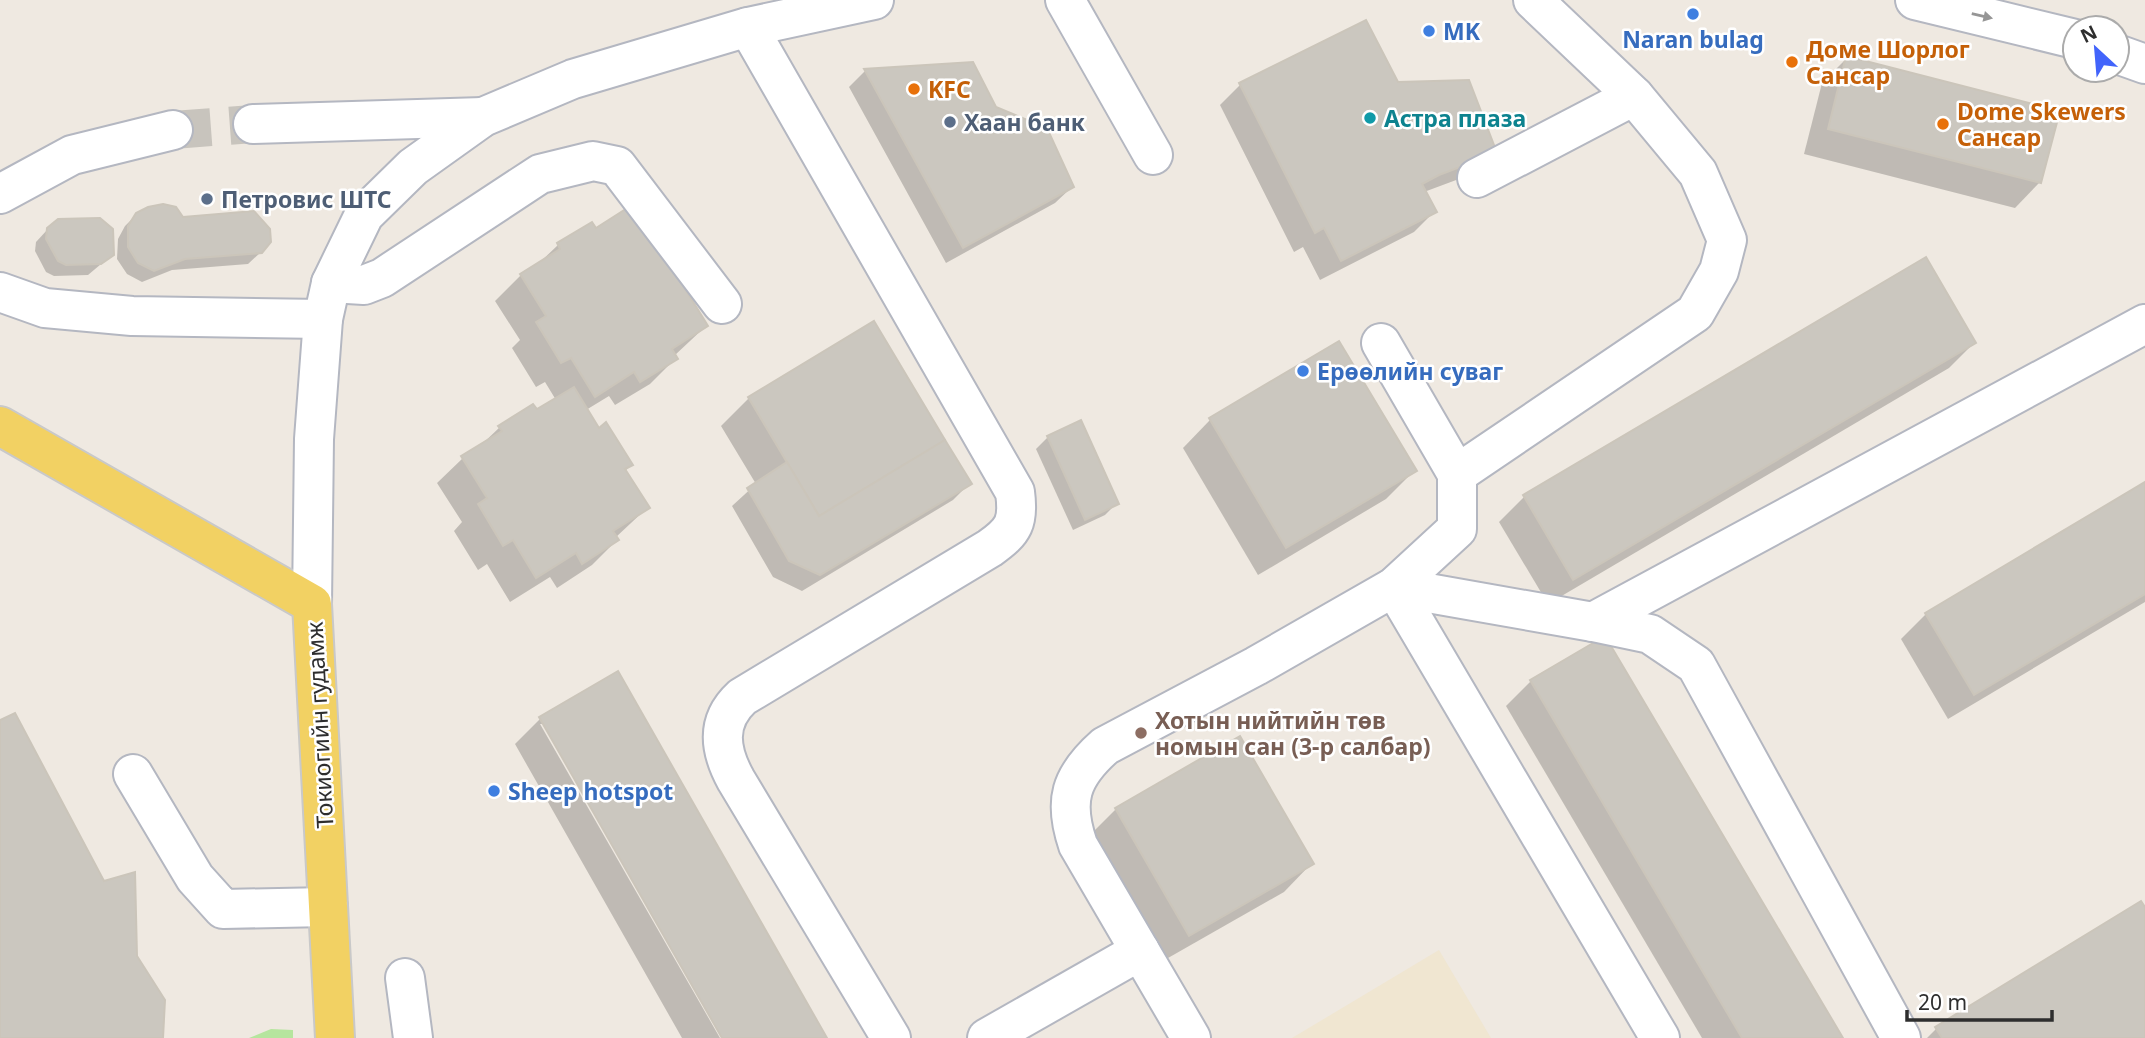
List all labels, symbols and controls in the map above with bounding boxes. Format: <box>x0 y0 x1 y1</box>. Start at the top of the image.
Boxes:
marker: Naran bulag <box>1685 6 1701 22</box>
one-way arrow <box>1971 11 1993 22</box>
north arrow <box>2061 14 2131 84</box>
place label: MK <box>1443 15 1481 47</box>
text: N <box>2076 19 2101 49</box>
marker: MK <box>1421 23 1437 39</box>
place label: Naran bulag <box>1622 23 1764 55</box>
place label: Доме Шорлог Сансар <box>1806 33 1970 91</box>
marker: Доме Шорлог Сансар <box>1784 54 1800 70</box>
place label: KFC <box>928 73 971 105</box>
marker: KFC <box>906 81 922 97</box>
place label: Dome Skewers Сансар <box>1957 95 2126 153</box>
place label: Астра плаза <box>1384 102 1526 134</box>
place label: Хаан банк <box>964 106 1086 138</box>
marker: Астра плаза <box>1362 110 1378 126</box>
marker: Хаан банк <box>942 114 958 130</box>
marker: Dome Skewers Сансар <box>1935 116 1951 132</box>
place label: Петровис ШТС <box>221 183 392 215</box>
marker: Петровис ШТС <box>199 191 215 207</box>
place label: Ерөөлийн суваг <box>1317 355 1503 387</box>
marker: Ерөөлийн суваг <box>1295 363 1311 379</box>
street label: Токиогийн гудамж <box>298 620 340 829</box>
place label: Хотын нийтийн төв номын сан (3-р салбар) <box>1155 704 1431 762</box>
marker: Хотын нийтийн төв номын сан (3-р салбар) <box>1133 725 1149 741</box>
place label: Sheep hotspot <box>508 775 673 807</box>
marker: Sheep hotspot <box>486 783 502 799</box>
scale bar <box>1907 978 2052 1022</box>
text: 20 m <box>1918 988 1967 1016</box>

